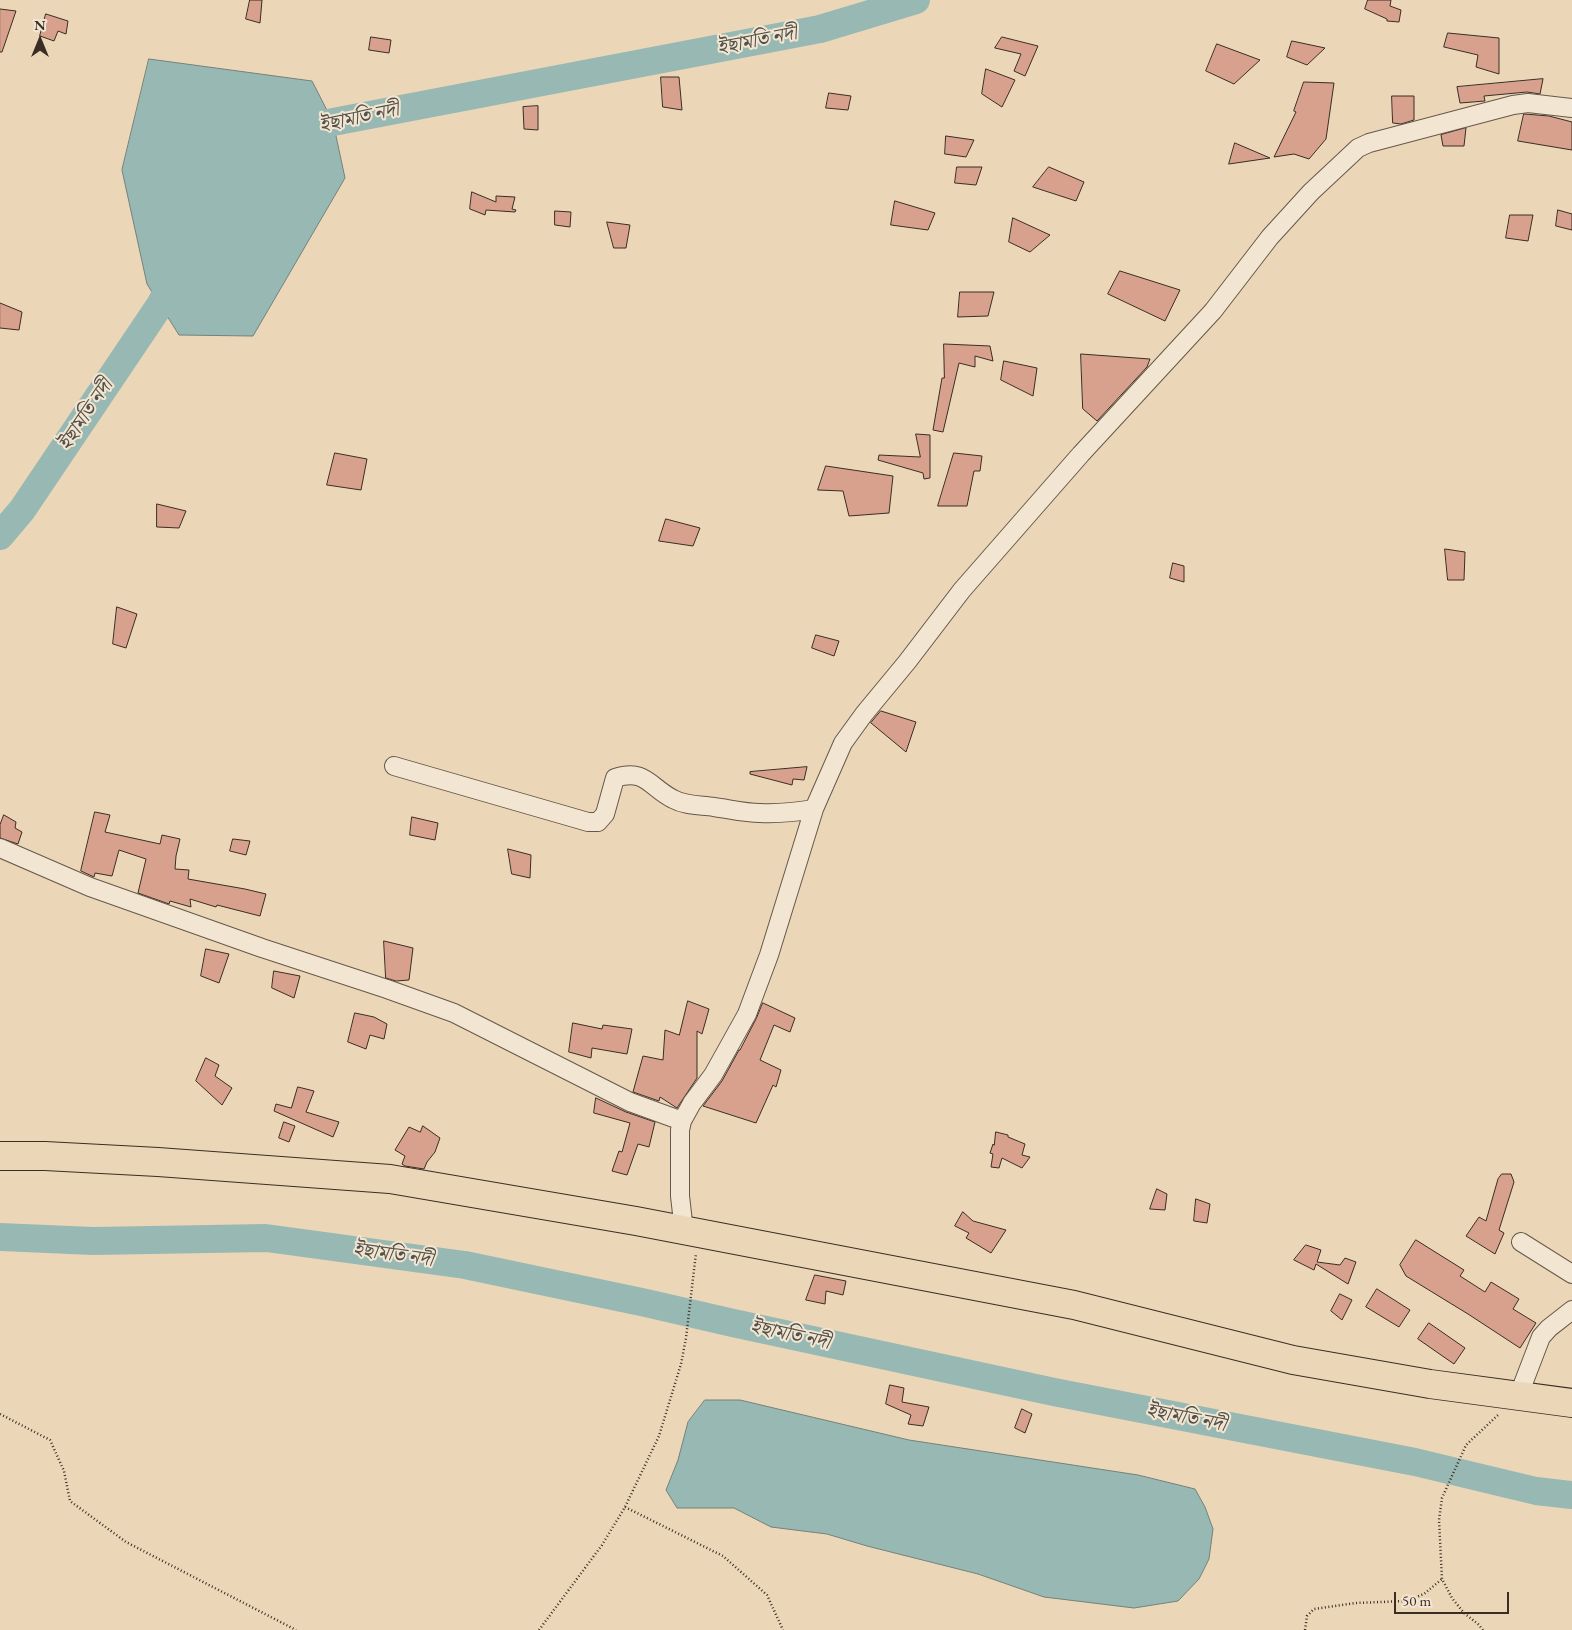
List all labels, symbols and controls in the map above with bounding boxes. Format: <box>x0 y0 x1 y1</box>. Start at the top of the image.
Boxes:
north arrow <box>15 15 65 65</box>
text: N <box>34 16 46 34</box>
water label: ইছামতি নদী <box>715 22 799 60</box>
water label: ইছামতি নদী <box>317 98 401 138</box>
water label: ইছামতি নদী <box>54 375 118 455</box>
water label: ইছামতি নদী <box>351 1238 435 1272</box>
water label: ইছামতি নদী <box>748 1315 832 1355</box>
water label: ইছামতি নদী <box>1144 1399 1228 1437</box>
scale bar <box>1397 1582 1512 1614</box>
text: 50 m <box>1402 1591 1431 1610</box>

